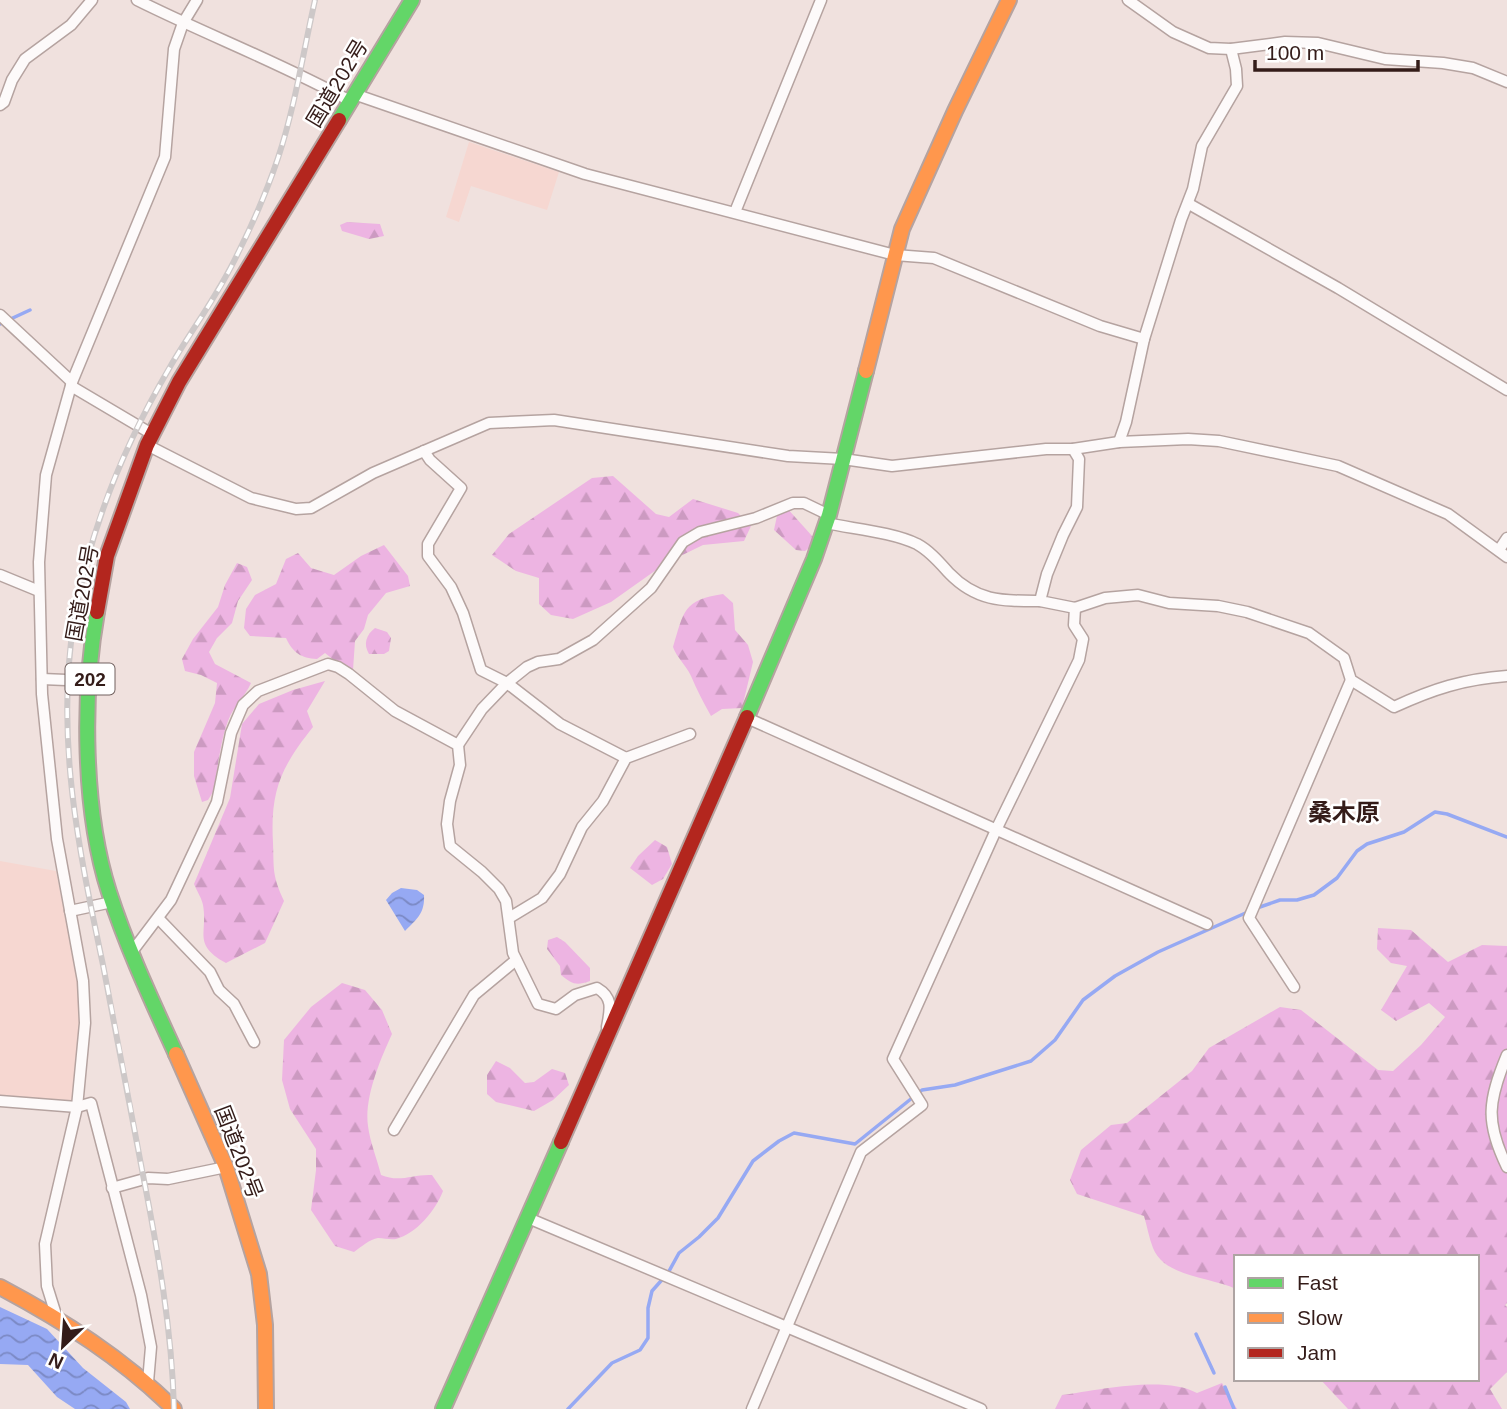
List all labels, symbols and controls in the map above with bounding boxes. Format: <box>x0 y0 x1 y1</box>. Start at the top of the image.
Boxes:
scale bar <box>1255 28 1418 72</box>
street label: 国道202号 <box>302 35 372 131</box>
text: 100 m <box>1266 41 1324 64</box>
street label: 国道202号 <box>62 543 102 643</box>
road number: 202 <box>66 664 114 694</box>
district label: 桑木原 <box>1308 799 1380 826</box>
street label: 国道202号 <box>211 1102 267 1202</box>
legend <box>1234 1255 1479 1381</box>
text: Fast <box>1297 1271 1338 1294</box>
text: Slow <box>1297 1306 1343 1329</box>
north arrow <box>28 1311 98 1381</box>
text: Jam <box>1297 1341 1337 1364</box>
text: N <box>45 1349 67 1373</box>

